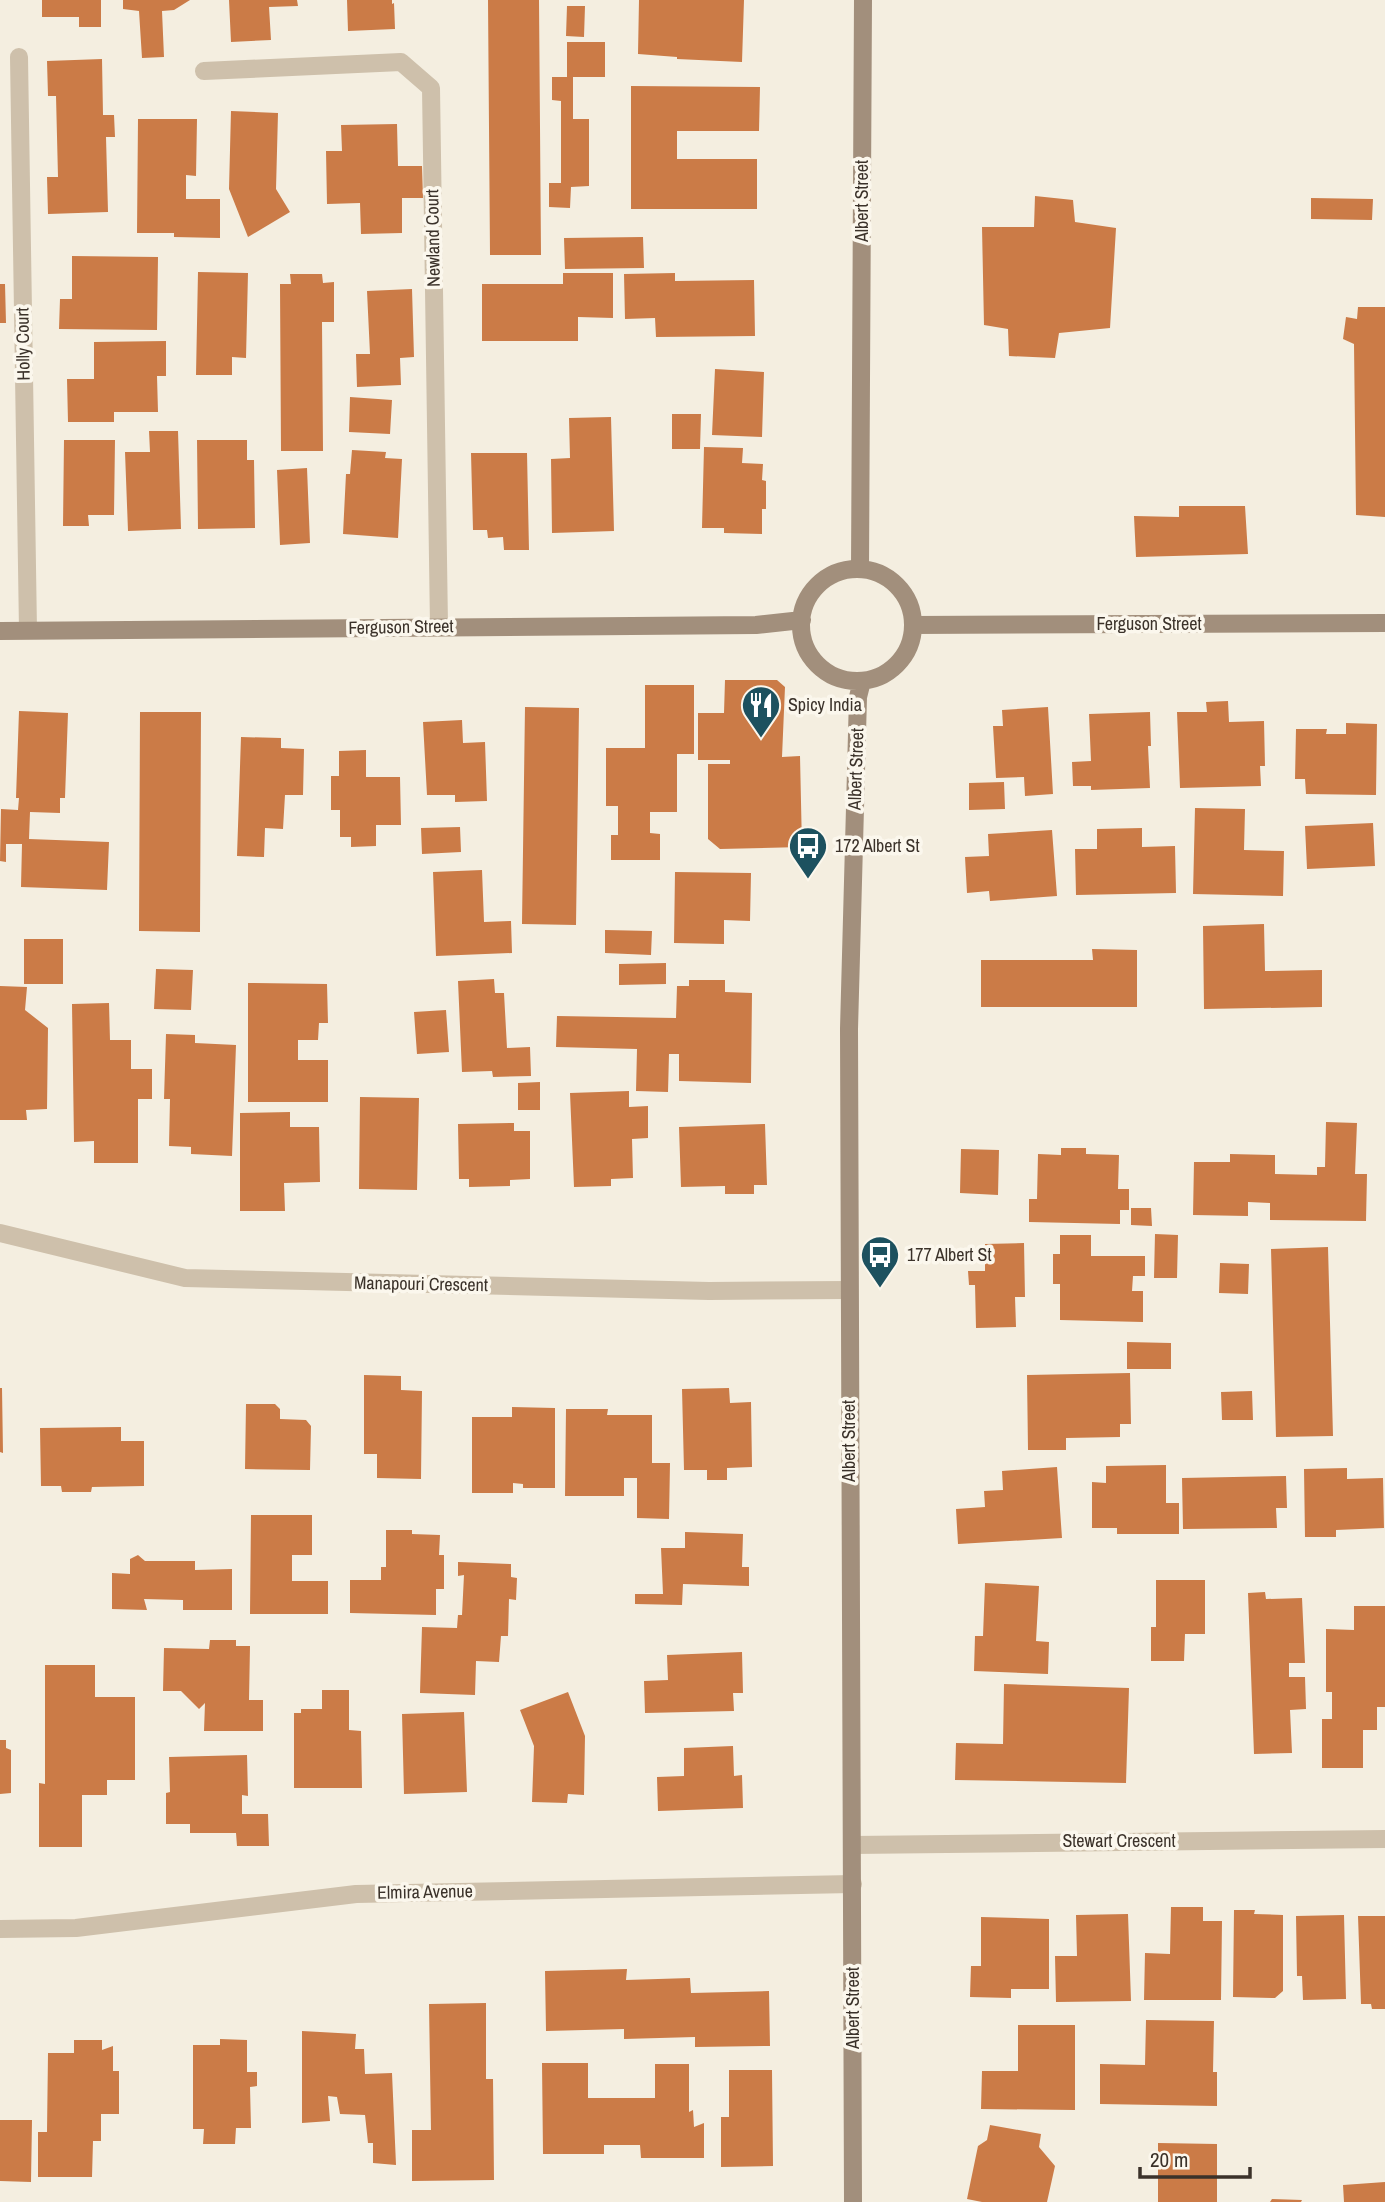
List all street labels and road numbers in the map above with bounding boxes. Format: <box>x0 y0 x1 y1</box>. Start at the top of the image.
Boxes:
street label: Albert Street <box>849 160 874 243</box>
street label: Newland Court <box>419 189 446 287</box>
street label: Holly Court <box>9 307 36 381</box>
street label: Ferguson Street <box>1096 611 1202 636</box>
street label: Ferguson Street <box>348 613 454 640</box>
street label: Albert Street <box>842 728 869 811</box>
street label: Manapouri Crescent <box>354 1270 488 1297</box>
street label: Albert Street <box>836 1400 861 1483</box>
street label: Stewart Crescent <box>1062 1828 1176 1853</box>
street label: Elmira Avenue <box>377 1878 473 1905</box>
street label: Albert Street <box>840 1967 865 2050</box>

